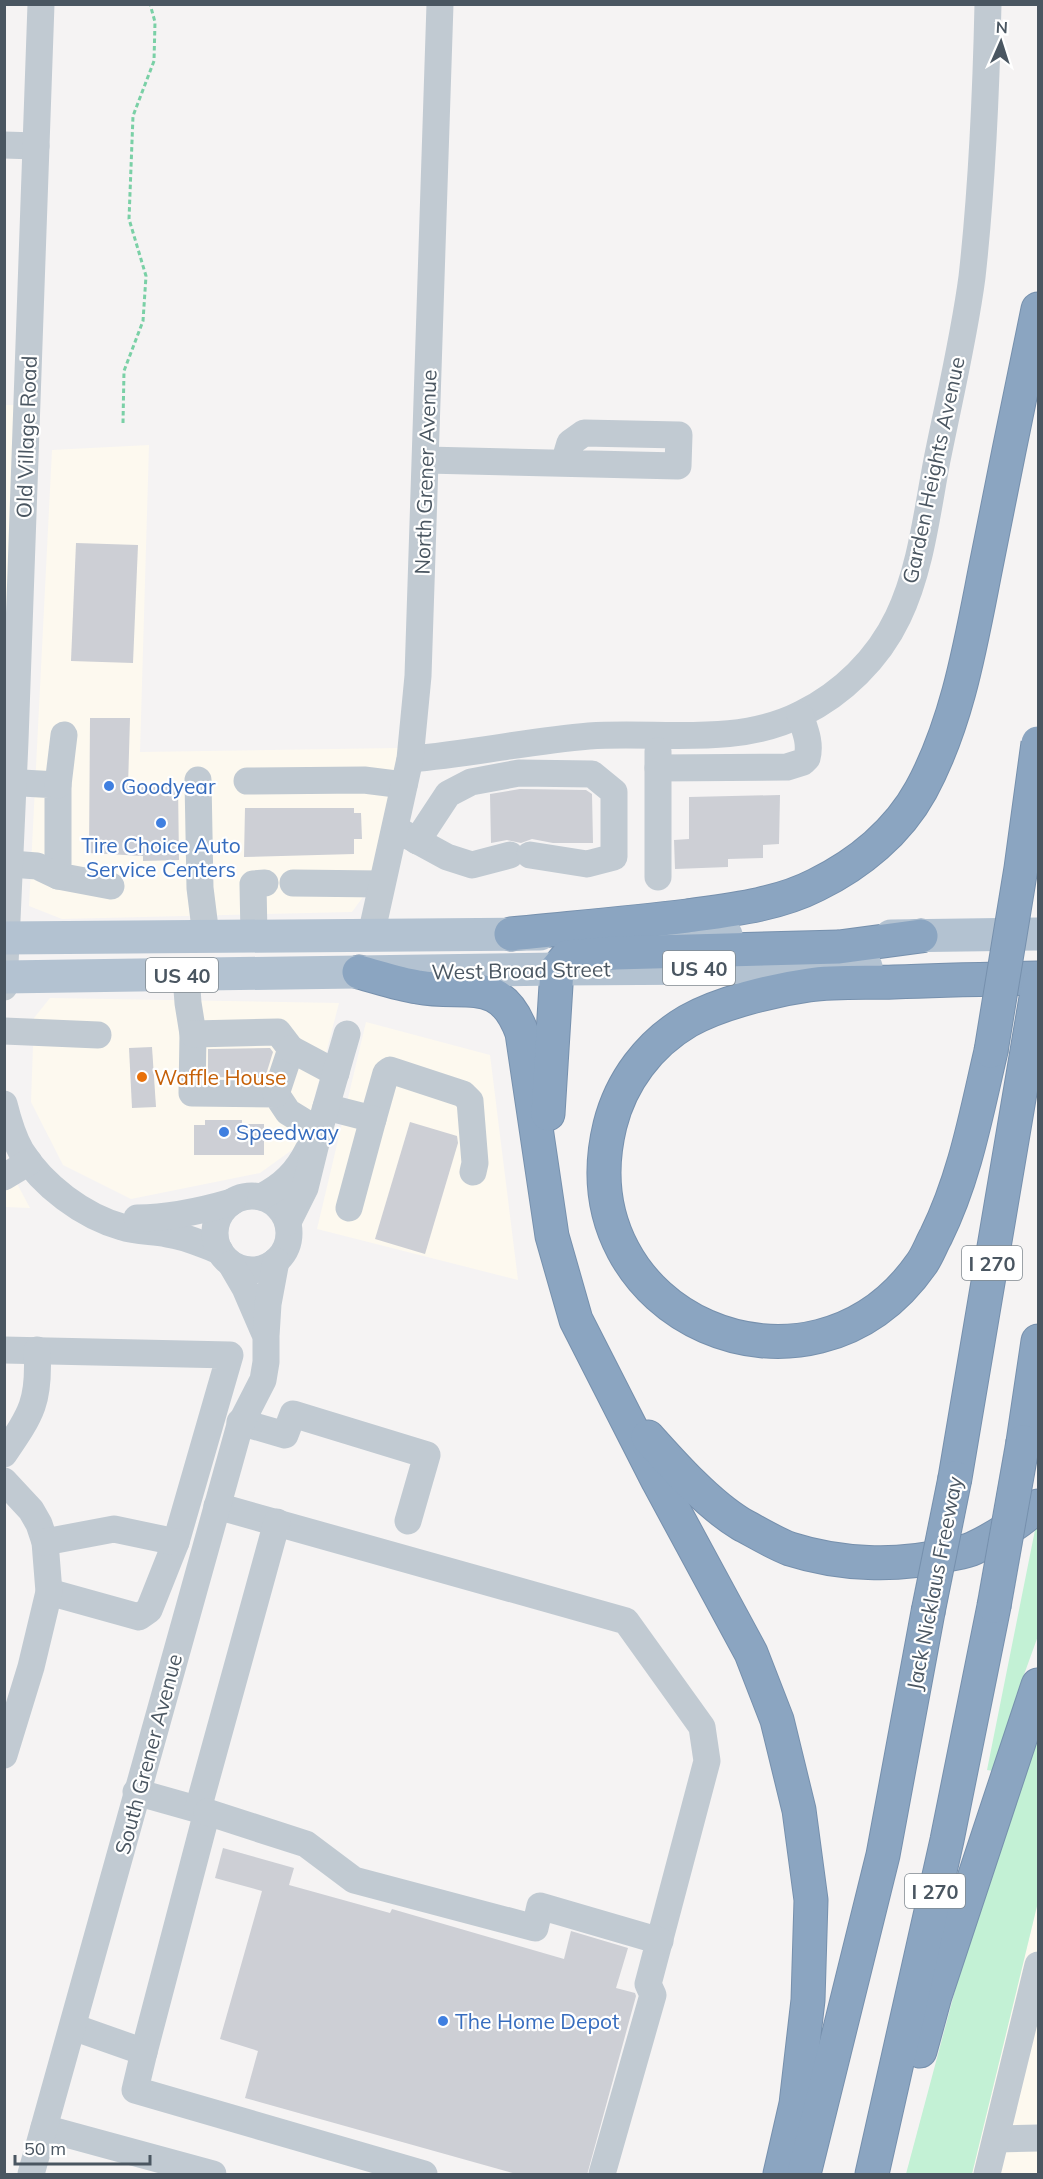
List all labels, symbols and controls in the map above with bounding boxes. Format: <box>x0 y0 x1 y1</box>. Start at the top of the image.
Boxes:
north arrow <box>971 12 1031 72</box>
text: N <box>995 17 1008 37</box>
street label: Garden Heights Avenue <box>896 354 970 586</box>
street label: Old Village Road <box>10 355 42 519</box>
street label: North Grener Avenue <box>408 369 442 575</box>
place label: Goodyear <box>121 773 216 799</box>
marker: Goodyear <box>102 779 116 793</box>
marker: Tire Choice Auto Service Centers <box>154 816 168 830</box>
place label: Tire Choice Auto Service Centers <box>81 832 241 882</box>
road number: US 40 <box>663 951 735 985</box>
street label: West Broad Street <box>431 955 611 985</box>
road number: US 40 <box>146 958 218 992</box>
place label: Waffle House <box>154 1064 287 1090</box>
marker: Waffle House <box>135 1070 149 1084</box>
place label: Speedway <box>236 1119 339 1145</box>
marker: Speedway <box>217 1125 231 1139</box>
road number: I 270 <box>962 1246 1022 1280</box>
street label: Jack Nicklaus Freeway <box>901 1474 967 1692</box>
street label: South Grener Avenue <box>109 1651 187 1857</box>
road number: I 270 <box>905 1874 965 1908</box>
place label: The Home Depot <box>455 2008 619 2034</box>
marker: The Home Depot <box>436 2014 450 2028</box>
scale bar <box>15 2128 150 2166</box>
text: 50 m <box>24 2137 66 2160</box>

